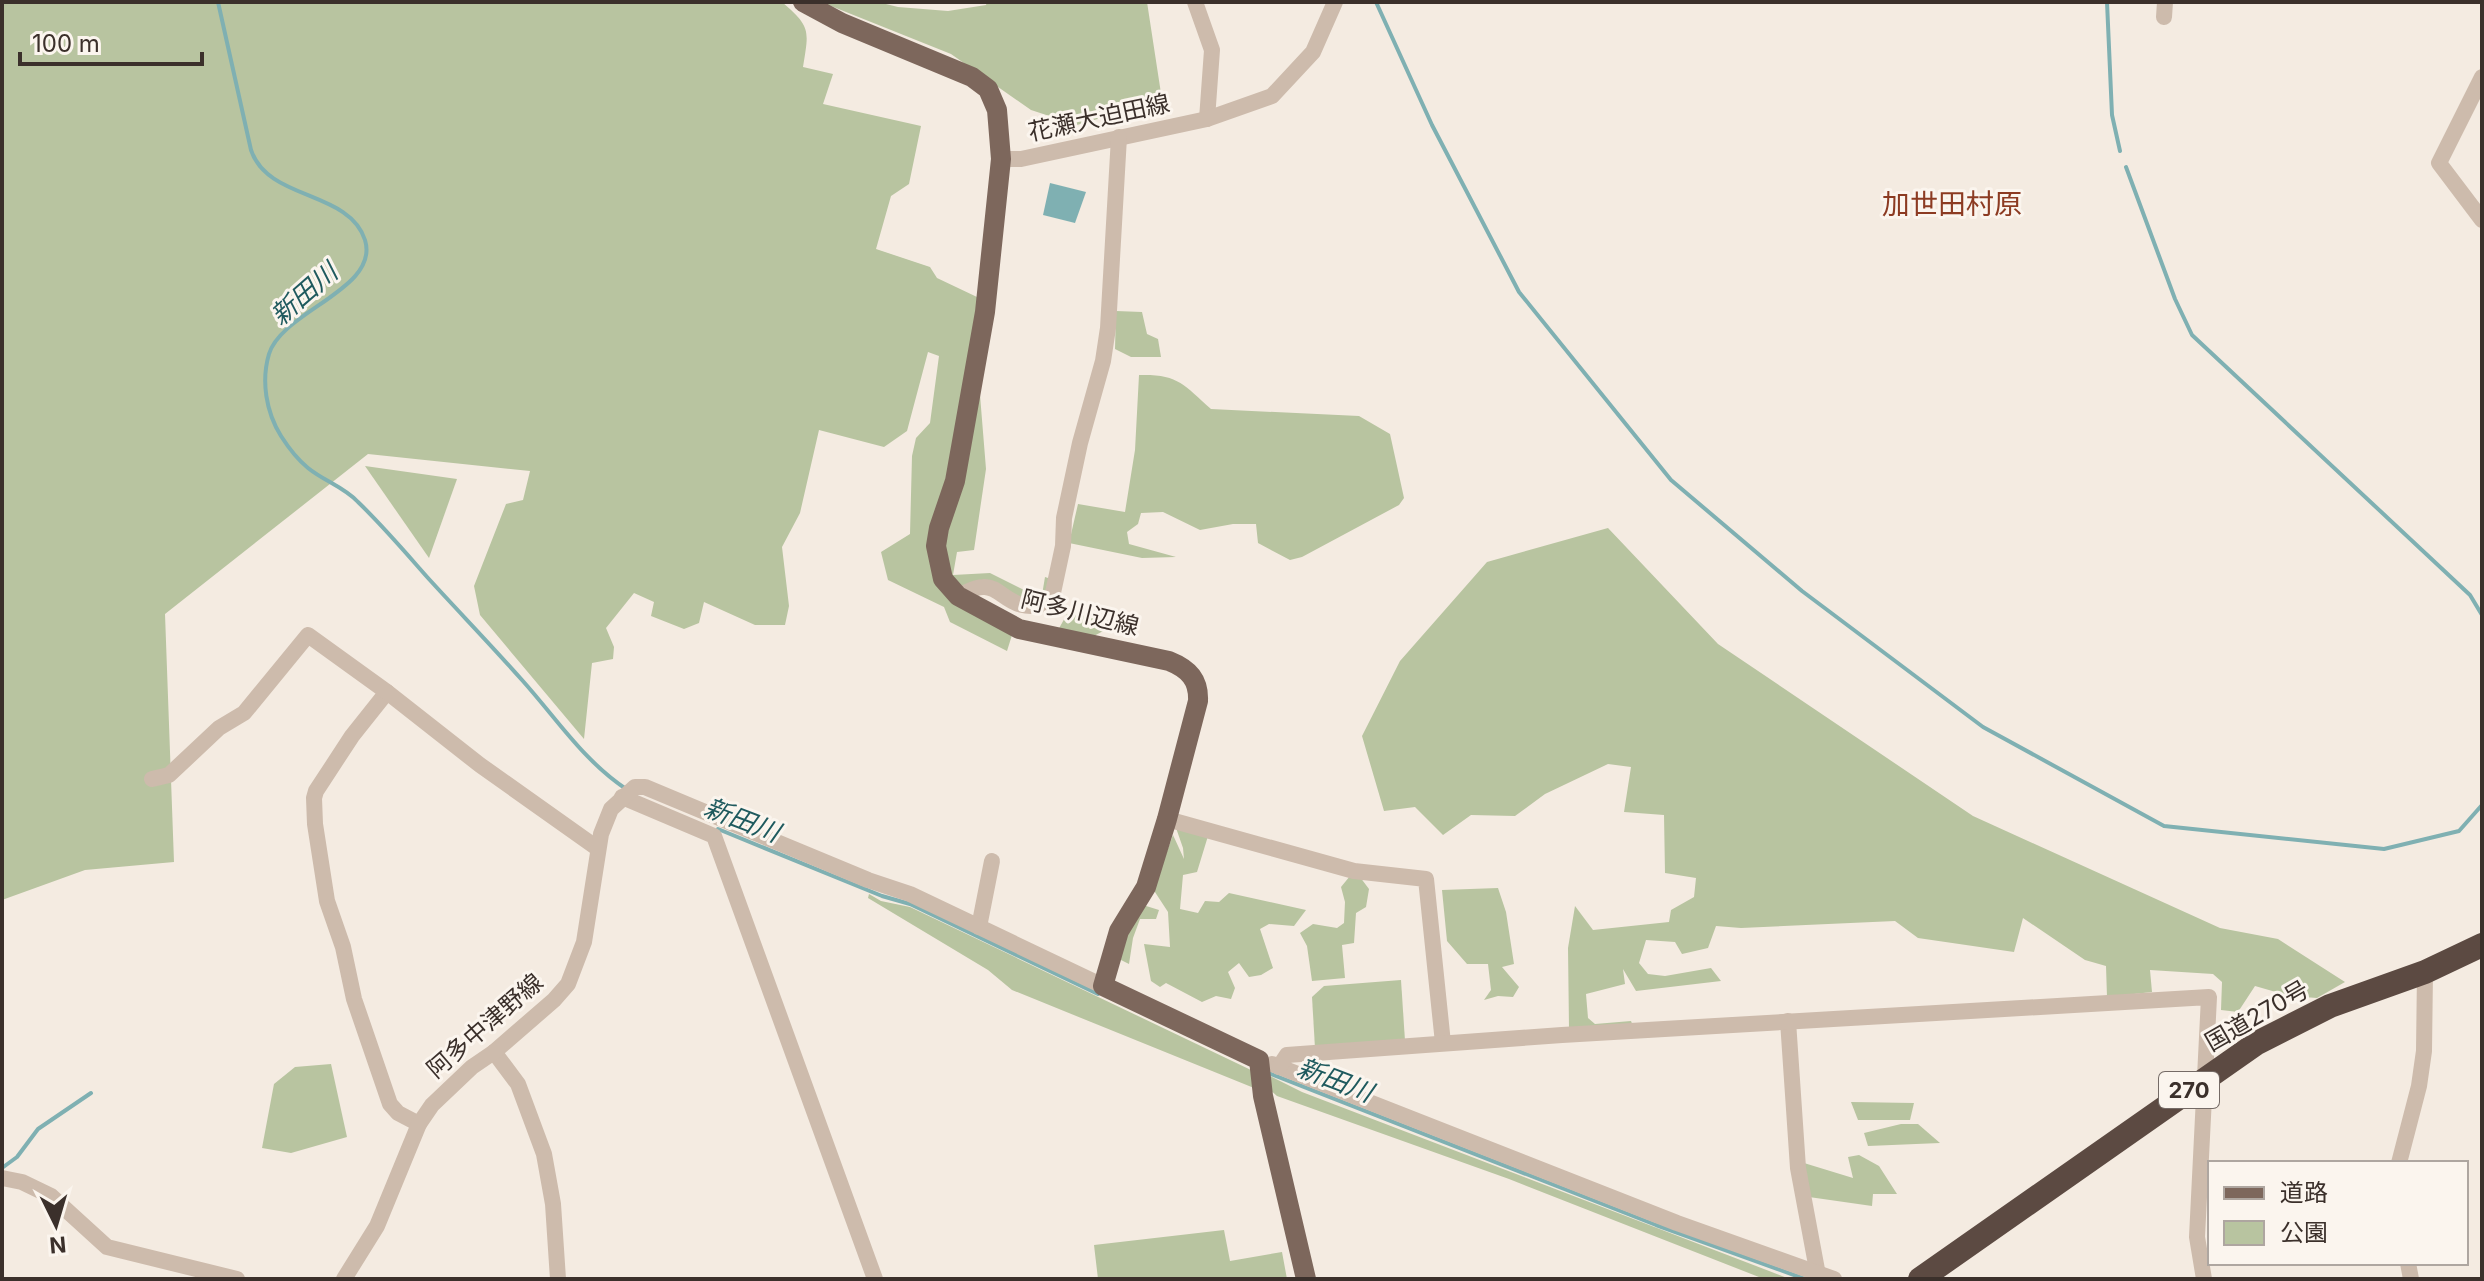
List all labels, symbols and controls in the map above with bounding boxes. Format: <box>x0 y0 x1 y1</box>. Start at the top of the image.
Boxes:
scale bar <box>20 16 202 66</box>
text: 100 m <box>32 29 100 58</box>
street label: 花瀬大迫田線 <box>1025 88 1172 147</box>
district label: 加世田村原 <box>1882 187 2022 221</box>
water label: 新田川 <box>264 254 346 331</box>
street label: 阿多川辺線 <box>1018 584 1142 641</box>
water label: 新田川 <box>700 791 787 849</box>
street label: 阿多中津野線 <box>421 967 549 1084</box>
street label: 国道270号 <box>2200 974 2314 1057</box>
water label: 新田川 <box>1293 1051 1380 1109</box>
road number: 270 <box>2159 1072 2219 1108</box>
legend <box>2208 1161 2468 1265</box>
text: 道路 <box>2280 1178 2328 1207</box>
north arrow <box>16 1185 96 1265</box>
text: 公園 <box>2280 1218 2328 1247</box>
text: N <box>48 1231 67 1259</box>

